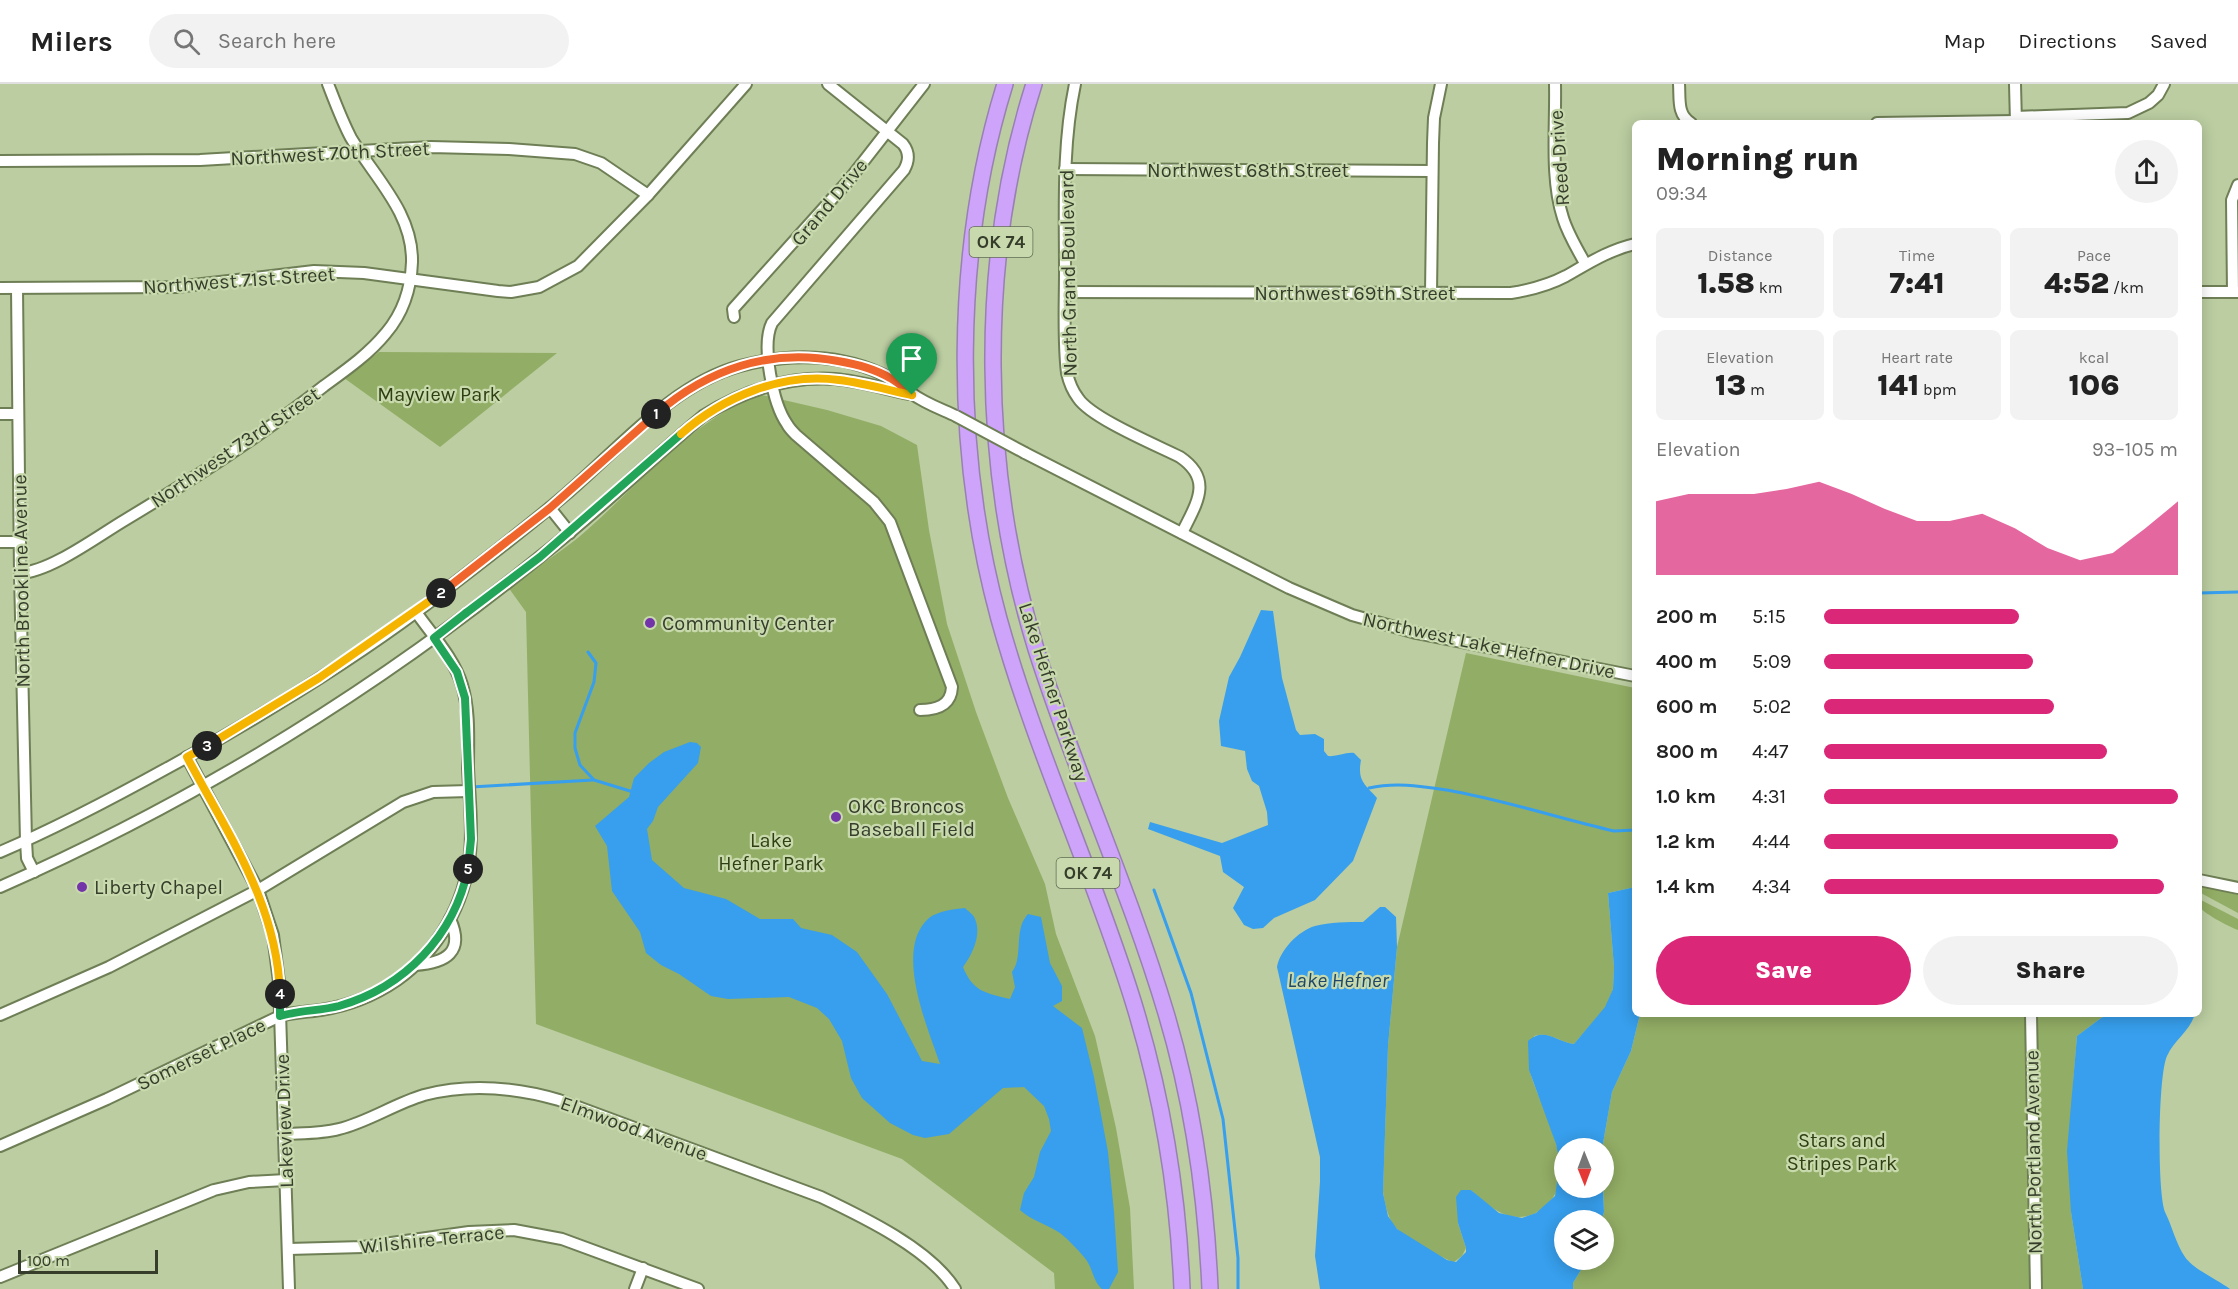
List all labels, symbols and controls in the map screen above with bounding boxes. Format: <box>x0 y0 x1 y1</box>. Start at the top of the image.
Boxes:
search box <box>149 14 569 68</box>
text: Milers <box>30 25 113 58</box>
icon: search <box>170 25 203 58</box>
text: Search here <box>218 28 336 54</box>
text: Map <box>1944 29 1985 53</box>
text: Directions <box>2018 29 2117 53</box>
text: Saved <box>2150 29 2208 53</box>
street label: Reed Drive <box>1545 109 1574 207</box>
street label: Northwest 70th Street <box>230 137 431 170</box>
text: Morning run <box>1656 140 1859 178</box>
button: share <box>2115 140 2178 203</box>
street label: Grand Drive <box>786 154 872 251</box>
street label: Northwest 68th Street <box>1147 159 1349 182</box>
street label: North Grand Boulevard <box>1055 169 1082 377</box>
text: 09:34 <box>1656 182 1707 205</box>
road number: OK 74 <box>970 227 1032 257</box>
text: Distance <box>1708 246 1772 265</box>
text: Time <box>1899 246 1935 265</box>
text: Pace <box>2077 246 2111 265</box>
street label: Northwest 71st Street <box>142 262 336 299</box>
text: 1.58 <box>1697 265 1755 301</box>
text: 7:41 <box>1889 265 1945 301</box>
text: 4:52 <box>2044 265 2109 301</box>
text: km <box>1755 278 1783 297</box>
text: /km <box>2109 278 2144 297</box>
street label: Northwest 69th Street <box>1254 282 1456 305</box>
pin <box>886 333 937 395</box>
icon: arrive <box>895 342 928 375</box>
text: Elevation <box>1706 348 1774 367</box>
text: Heart rate <box>1881 348 1953 367</box>
text: kcal <box>2079 348 2109 367</box>
text: 13 <box>1715 367 1746 403</box>
text: 141 <box>1877 367 1919 403</box>
text: 106 <box>2068 367 2120 403</box>
text: m <box>1746 380 1765 399</box>
text: bpm <box>1919 380 1957 399</box>
street label: Northwest 73rd Street <box>146 382 325 513</box>
park label: Mayview Park <box>377 383 501 406</box>
pin: 1 <box>641 399 671 429</box>
text: 1 <box>653 404 659 423</box>
text: Elevation <box>1656 438 1741 461</box>
text: 93–105 m <box>2092 438 2178 461</box>
street label: North Brookline Avenue <box>8 474 35 688</box>
pin: 2 <box>426 578 456 608</box>
text: 2 <box>436 583 446 602</box>
street label: Lake Hefner Parkway <box>1014 600 1093 785</box>
text: 200 m <box>1656 605 1717 628</box>
text: 5:15 <box>1752 605 1786 628</box>
street label: Northwest Lake Hefner Drive <box>1361 608 1617 683</box>
place label: Community Center <box>662 612 835 635</box>
marker: Community Center <box>643 616 657 630</box>
text: 400 m <box>1656 650 1717 673</box>
text: 5:09 <box>1752 650 1791 673</box>
text: 600 m <box>1656 695 1717 718</box>
text: 5:02 <box>1752 695 1791 718</box>
pin: 3 <box>192 731 222 761</box>
text: 3 <box>202 736 212 755</box>
text: 800 m <box>1656 740 1718 763</box>
text: 4:47 <box>1752 740 1788 763</box>
text: 1.0 km <box>1656 785 1716 808</box>
text: 4:31 <box>1752 785 1786 808</box>
place label: OKC Broncos Baseball Field <box>848 795 975 841</box>
marker: OKC Broncos Baseball Field <box>829 810 843 824</box>
park label: Lake Hefner Park <box>718 829 824 875</box>
text: 1.2 km <box>1656 830 1715 853</box>
text: 4:44 <box>1752 830 1790 853</box>
pin: 5 <box>453 854 483 884</box>
road number: OK 74 <box>1056 858 1120 888</box>
text: 5 <box>463 859 473 878</box>
text: 1.4 km <box>1656 875 1715 898</box>
text: 4:34 <box>1752 875 1791 898</box>
place label: Liberty Chapel <box>94 876 223 899</box>
marker: Liberty Chapel <box>75 880 89 894</box>
button: Save <box>1656 936 1911 1005</box>
button: Share <box>1923 936 2178 1005</box>
water label: Lake Hefner <box>1287 968 1390 992</box>
pin: 4 <box>265 979 295 1009</box>
text: 4 <box>275 984 285 1003</box>
street label: Somerset Place <box>133 1013 269 1096</box>
street label: North Portland Avenue <box>2020 1050 2047 1254</box>
street label: Lakeview Drive <box>271 1054 298 1188</box>
street label: Elmwood Avenue <box>557 1091 710 1166</box>
park label: Stars and Stripes Park <box>1787 1129 1897 1175</box>
north arrow <box>1554 1138 1614 1198</box>
map controls <box>1554 1138 1614 1270</box>
button: layers <box>1554 1210 1614 1270</box>
street label: Wilshire Terrace <box>359 1220 505 1259</box>
scale bar <box>18 1247 158 1274</box>
text: 100 m <box>27 1251 70 1270</box>

